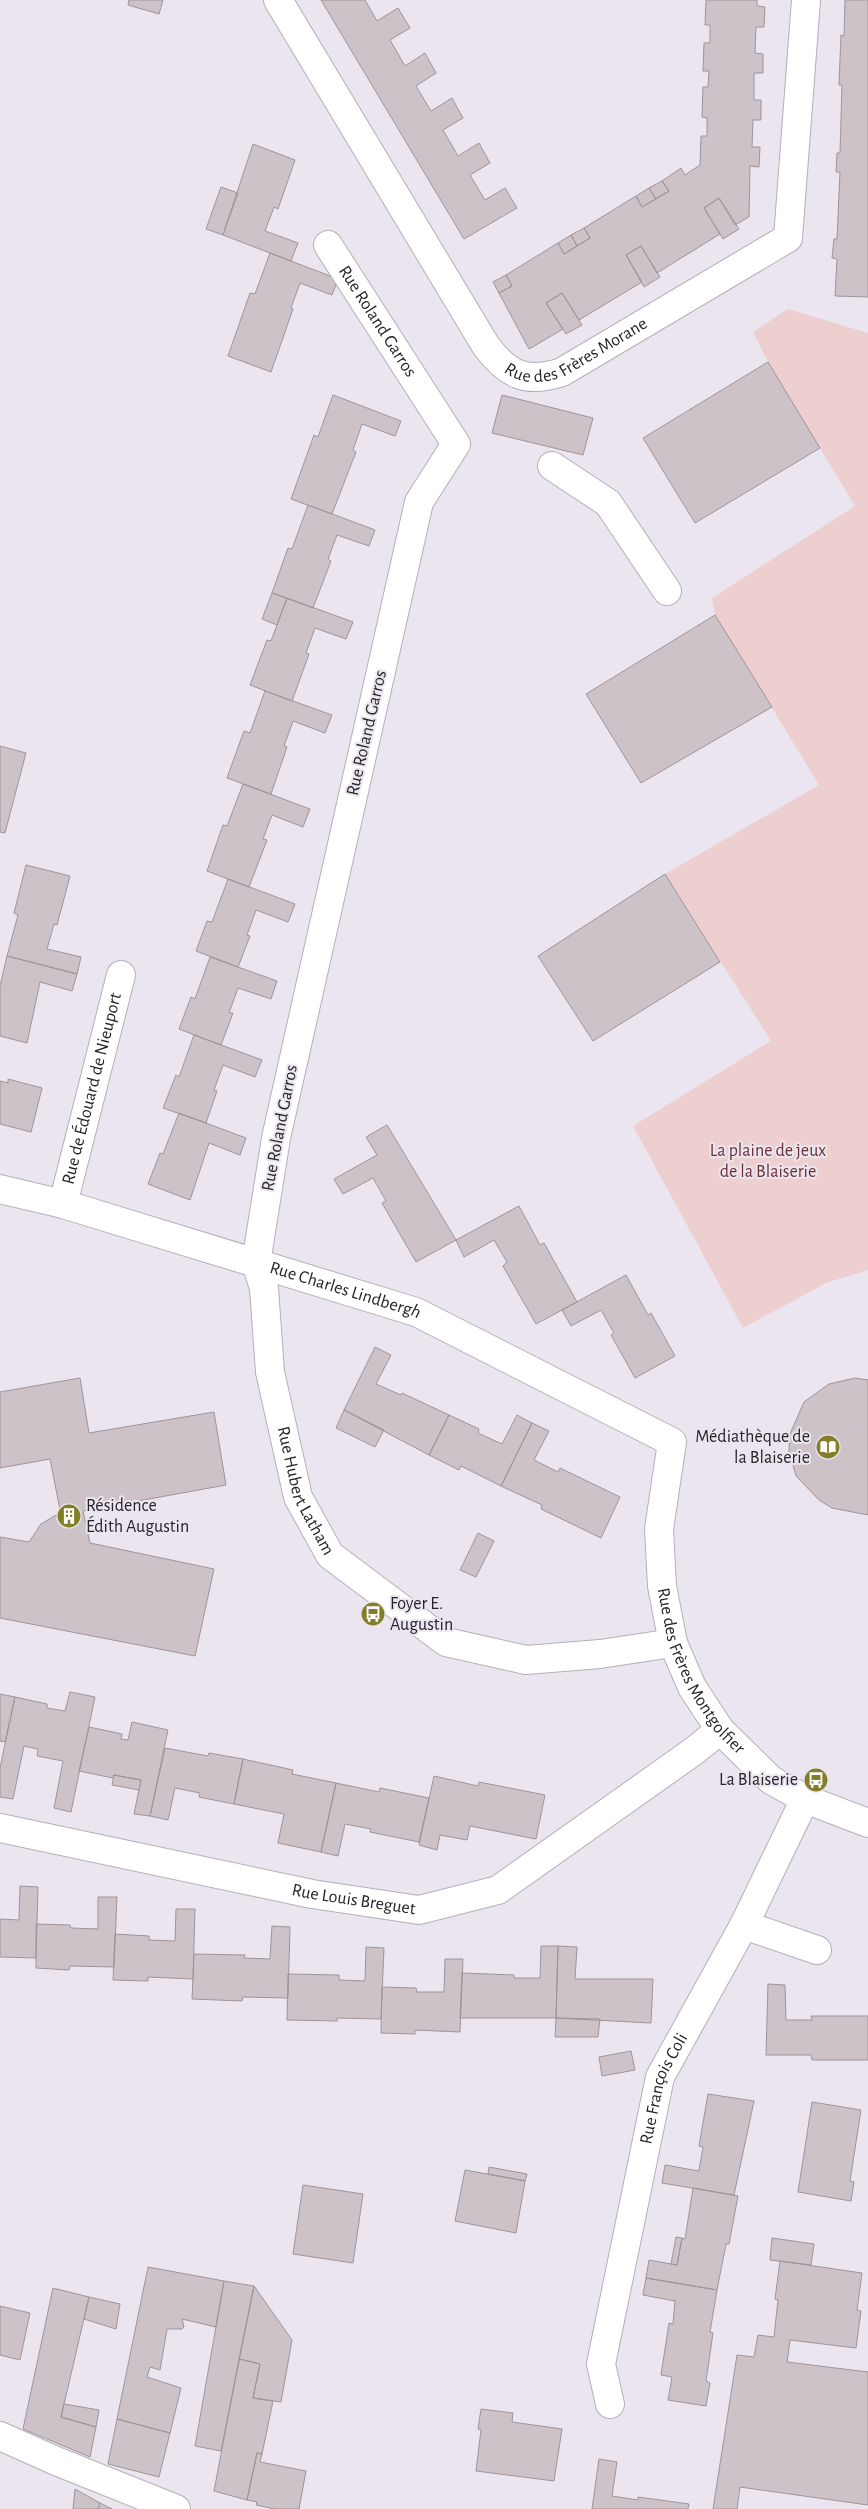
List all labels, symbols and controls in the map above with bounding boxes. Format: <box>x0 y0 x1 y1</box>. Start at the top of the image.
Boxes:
street label: Rue Roland Garros <box>335 263 420 380</box>
street label: Rue des Frères Morane <box>501 315 650 386</box>
street label: Rue Roland Garros <box>344 668 390 798</box>
street label: Rue de Édouard de Nieuport <box>59 991 125 1186</box>
street label: Rue Roland Garros <box>259 1063 301 1193</box>
park label: La plaine de jeux de la Blaiserie <box>710 1142 826 1181</box>
street label: Rue Charles Lindbergh <box>267 1259 424 1322</box>
street label: Rue Hubert Latham <box>273 1425 337 1558</box>
place label: Médiathèque de la Blaiserie <box>695 1428 810 1467</box>
library icon: Médiathèque de la Blaiserie <box>815 1434 841 1460</box>
place label: Résidence Édith Augustin <box>86 1497 189 1536</box>
building icon: Résidence Édith Augustin <box>56 1503 82 1529</box>
street label: Rue des Frères Montgolfier <box>654 1586 748 1758</box>
place label: Foyer E. Augustin <box>390 1595 453 1634</box>
bus stop icon: Foyer E. Augustin <box>360 1601 386 1627</box>
bus stop icon: La Blaiserie <box>803 1767 829 1793</box>
place label: La Blaiserie <box>719 1771 798 1789</box>
street label: Rue Louis Breguet <box>290 1881 417 1918</box>
street label: Rue François Coli <box>637 2030 691 2146</box>

